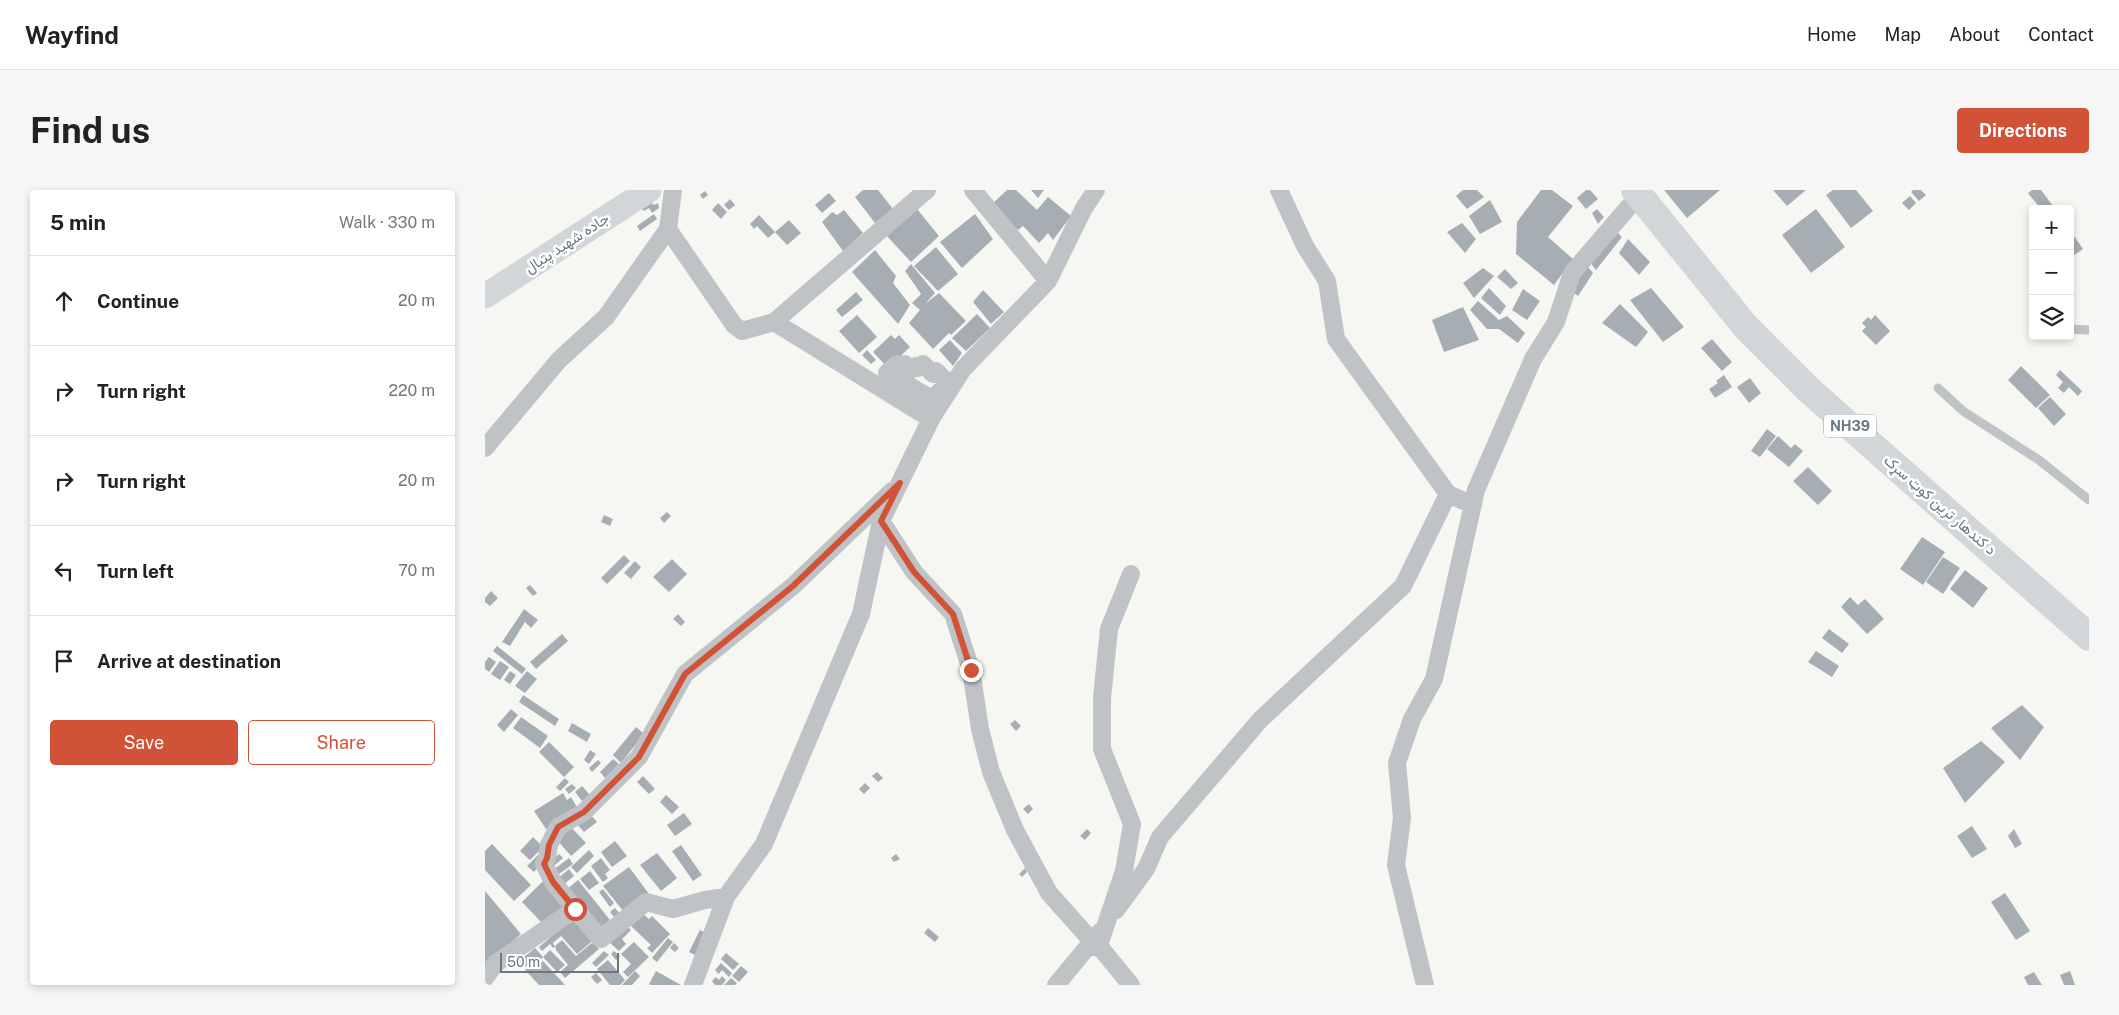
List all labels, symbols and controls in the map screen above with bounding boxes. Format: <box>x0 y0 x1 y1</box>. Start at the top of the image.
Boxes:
text: Wayfind <box>25 21 119 49</box>
text: Home <box>1807 24 1857 45</box>
text: Map <box>1885 24 1921 45</box>
text: About <box>1949 24 2000 45</box>
text: Contact <box>2028 24 2094 45</box>
button: Directions <box>1957 108 2089 153</box>
text: Find us <box>30 110 150 151</box>
map controls <box>2029 205 2074 340</box>
button: + <box>2029 205 2074 250</box>
street label: جاده شهید پتیال <box>521 209 613 278</box>
text: 5 min <box>50 210 106 235</box>
text: Walk · 330 m <box>339 213 435 232</box>
button: − <box>2029 250 2074 295</box>
icon: ahead <box>50 287 78 315</box>
text: Continue <box>97 290 179 312</box>
text: 20 m <box>398 291 435 310</box>
button: layers <box>2029 295 2074 340</box>
icon: right <box>50 377 78 405</box>
text: Turn right <box>97 380 186 402</box>
text: 220 m <box>388 381 435 400</box>
road number: NH39 <box>1824 415 1876 438</box>
street label: د کندهار ترين کوټ سړک <box>1879 451 2000 560</box>
icon: right <box>50 467 78 495</box>
text: Turn right <box>97 470 186 492</box>
text: 20 m <box>398 471 435 490</box>
icon: left <box>50 557 78 585</box>
text: Turn left <box>97 560 174 582</box>
text: 70 m <box>398 561 435 580</box>
icon: arrive <box>50 647 78 675</box>
text: Arrive at destination <box>97 650 281 672</box>
route end <box>960 659 983 682</box>
button: Save <box>50 720 238 765</box>
button: Share <box>248 720 435 765</box>
route start <box>564 898 587 921</box>
scale bar <box>500 950 619 973</box>
text: 50 m <box>507 954 540 970</box>

